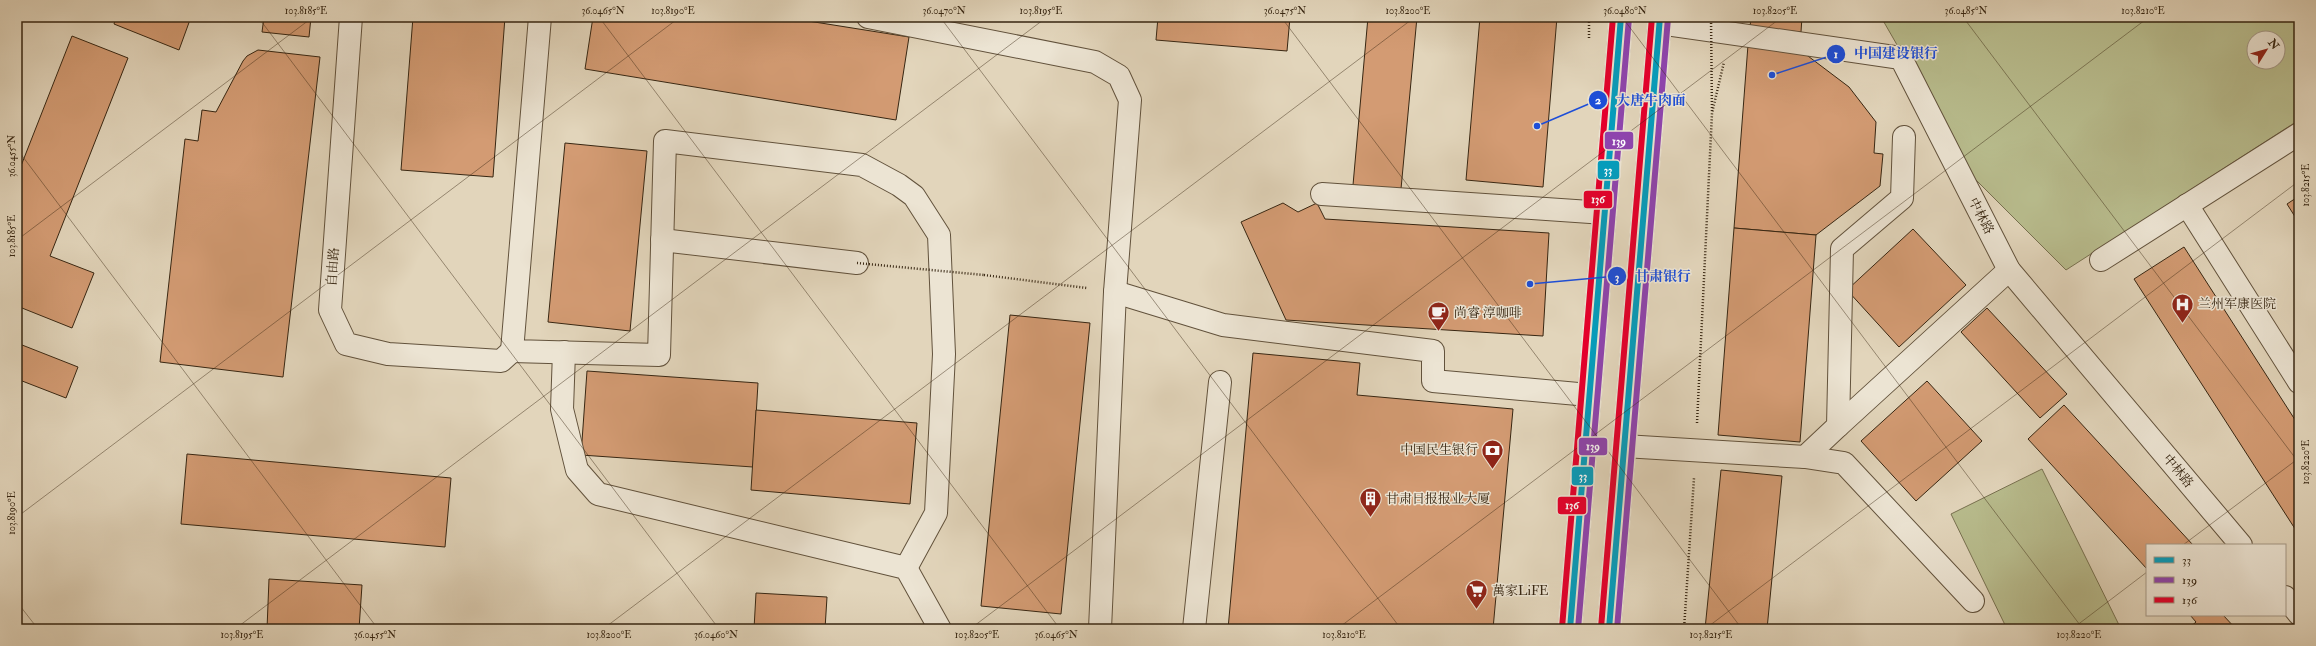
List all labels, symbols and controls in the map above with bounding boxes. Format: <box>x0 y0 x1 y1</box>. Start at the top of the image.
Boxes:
text: 103.8185°E <box>285 5 327 17</box>
text: 36.0465°N <box>581 5 625 17</box>
text: 103.8190°E <box>651 5 695 17</box>
text: 36.0470°N <box>922 5 966 17</box>
text: 103.8195°E <box>1020 5 1062 17</box>
text: 36.0475°N <box>1264 5 1306 17</box>
text: 103.8200°E <box>1385 5 1431 17</box>
text: 36.0480°N <box>1603 5 1647 17</box>
text: 103.8205°E <box>1753 5 1797 17</box>
text: 36.0485°N <box>1945 5 1987 17</box>
text: 103.8210°E <box>2121 5 2165 17</box>
north arrow <box>2246 30 2286 70</box>
text: N <box>2265 36 2282 53</box>
callout: 中国建设银行 <box>1826 41 1946 67</box>
text: 中国建设银行 <box>1854 45 1938 62</box>
text: 1 <box>1834 47 1838 62</box>
callout: 大唐牛肉面 <box>1588 87 1694 113</box>
text: 大唐牛肉面 <box>1616 92 1686 109</box>
text: 2 <box>1595 93 1601 108</box>
line badge: 139 <box>1604 131 1634 150</box>
text: 36.0455°N <box>6 135 18 177</box>
text: 139 <box>1612 135 1626 148</box>
line badge: 33 <box>1597 160 1620 180</box>
text: 33 <box>1604 164 1612 177</box>
text: 103.8215°E <box>2300 164 2312 206</box>
line badge: 136 <box>1583 190 1613 209</box>
text: 136 <box>1591 193 1606 206</box>
street label: 中林路 <box>1965 195 1997 237</box>
text: 103.8185°E <box>6 215 18 257</box>
street label: 自由路 <box>324 247 342 287</box>
callout: 甘肃银行 <box>1607 263 1699 289</box>
text: 甘肃银行 <box>1635 268 1691 285</box>
text: 3 <box>1615 270 1620 285</box>
hospital icon: 兰州军康医院 <box>2169 291 2195 324</box>
place label: 兰州军康医院 <box>2198 296 2276 312</box>
cafe icon: 尚睿 淳咖啡 <box>1425 300 1451 333</box>
place label: 尚睿 淳咖啡 <box>1454 305 1522 321</box>
bank icon: 中国民生银行 <box>1480 437 1506 470</box>
line badge: 139 <box>1578 437 1608 456</box>
text: 103.8220°E <box>2300 439 2312 485</box>
text: 139 <box>1586 440 1600 453</box>
place label: 中国民生银行 <box>1400 442 1478 458</box>
street label: 中林路 <box>2159 451 2197 491</box>
line badge: 33 <box>1571 466 1594 486</box>
text: 33 <box>1579 470 1587 483</box>
building icon: 甘肃日报报业大厦 <box>1358 486 1384 519</box>
text: 103.8190°E <box>6 491 18 535</box>
place label: 甘肃日报报业大厦 <box>1386 491 1490 507</box>
line badge: 136 <box>1557 496 1587 515</box>
text: 136 <box>1565 499 1580 512</box>
legend <box>2146 544 2286 616</box>
text: 33 <box>2182 553 2191 568</box>
text: 139 <box>2182 573 2197 588</box>
supermarket icon: 萬家LiFE <box>1463 578 1489 611</box>
place label: 萬家LiFE <box>1492 583 1548 599</box>
text: 136 <box>2182 593 2198 608</box>
text: 103.8195°E <box>221 629 263 641</box>
text: 36.0455°N <box>354 629 396 641</box>
text: 103.8200°E <box>586 629 632 641</box>
text: 36.0460°N <box>694 629 738 641</box>
text: 103.8205°E <box>955 629 999 641</box>
text: 36.0465°N <box>1034 629 1078 641</box>
text: 103.8210°E <box>1322 629 1366 641</box>
text: 103.8215°E <box>1690 629 1732 641</box>
text: 103.8220°E <box>2056 629 2102 641</box>

